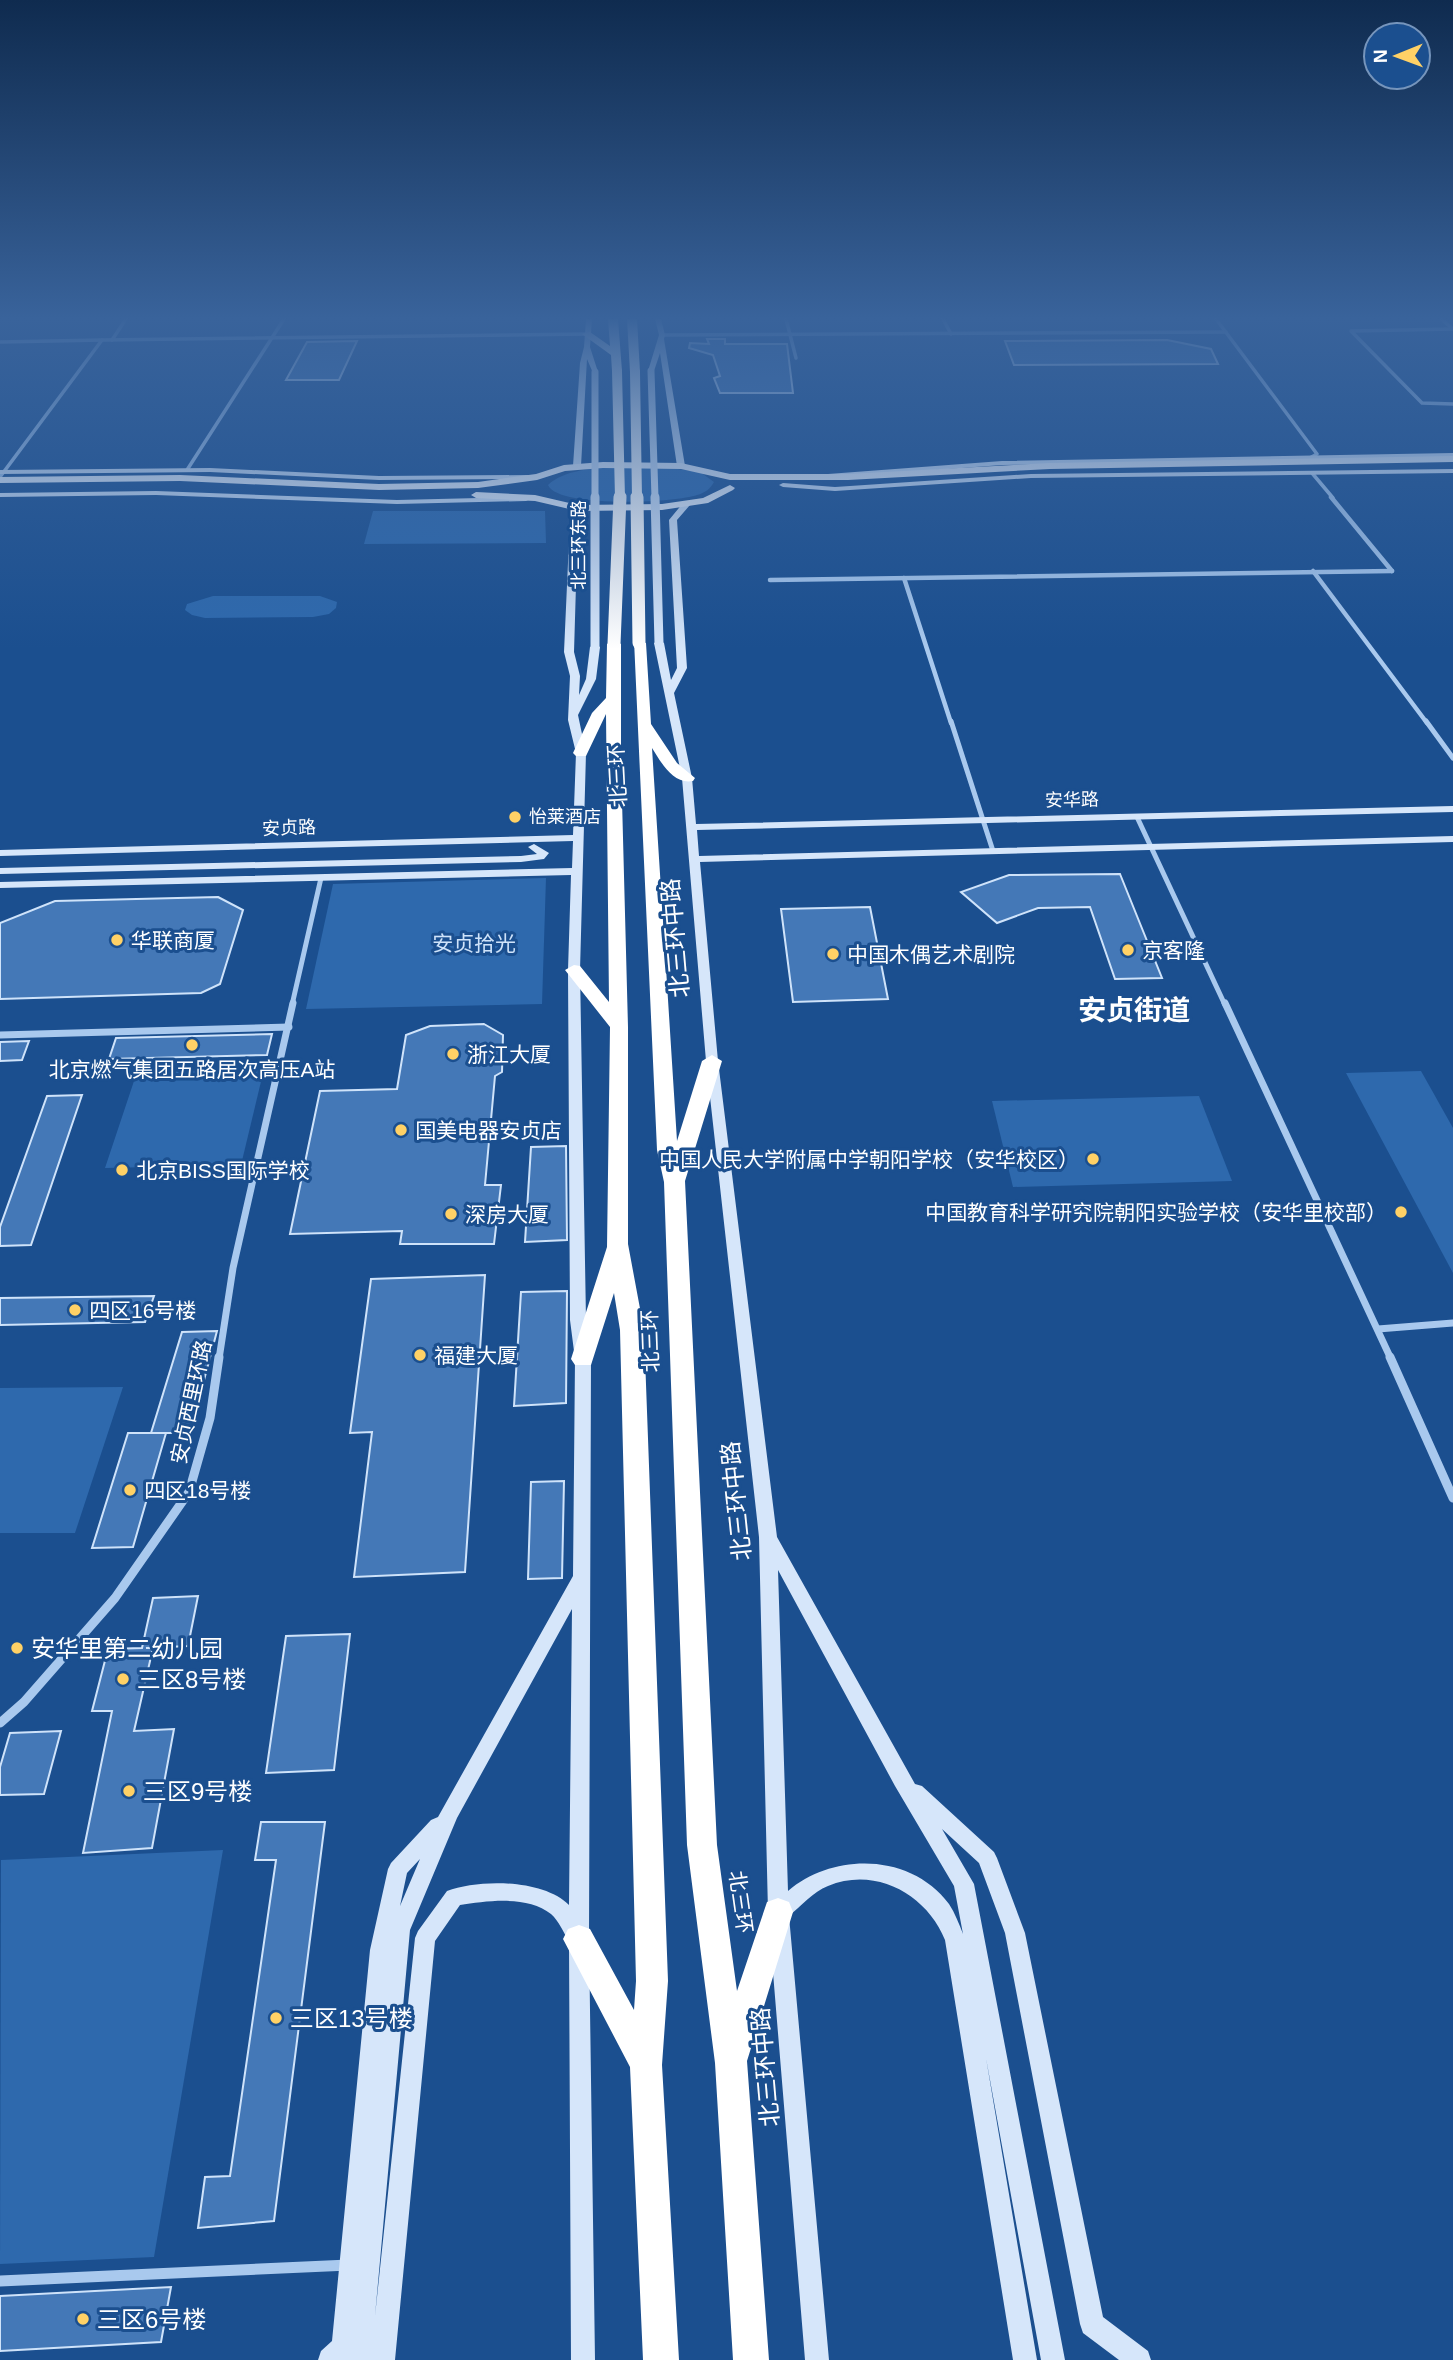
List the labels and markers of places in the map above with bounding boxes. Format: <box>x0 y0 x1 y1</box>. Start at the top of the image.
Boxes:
place label: 怡莱酒店 <box>529 807 601 827</box>
marker: 怡莱酒店 <box>507 809 523 825</box>
place label: 华联商厦 <box>131 929 215 952</box>
marker: 华联商厦 <box>109 932 125 948</box>
place label: 京客隆 <box>1142 939 1205 962</box>
marker: 京客隆 <box>1120 942 1136 958</box>
place label: 中国木偶艺术剧院 <box>847 943 1015 966</box>
marker: 中国木偶艺术剧院 <box>825 946 841 962</box>
marker: 北京燃气集团五路居次高压A站 <box>184 1037 200 1053</box>
place label: 浙江大厦 <box>467 1043 551 1066</box>
marker: 浙江大厦 <box>445 1046 461 1062</box>
place label: 北京燃气集团五路居次高压A站 <box>48 1058 336 1081</box>
place label: 国美电器安贞店 <box>415 1119 562 1142</box>
marker: 国美电器安贞店 <box>393 1122 409 1138</box>
place label: 中国人民大学附属中学朝阳学校（安华校区） <box>659 1148 1079 1171</box>
marker: 中国人民大学附属中学朝阳学校（安华校区） <box>1085 1151 1101 1167</box>
place label: 北京BISS国际学校 <box>136 1159 310 1182</box>
marker: 北京BISS国际学校 <box>114 1162 130 1178</box>
place label: 中国教育科学研究院朝阳实验学校（安华里校部） <box>925 1201 1387 1224</box>
place label: 深房大厦 <box>465 1203 549 1226</box>
marker: 中国教育科学研究院朝阳实验学校（安华里校部） <box>1393 1204 1409 1220</box>
marker: 深房大厦 <box>443 1206 459 1222</box>
place label: 四区16号楼 <box>89 1299 196 1322</box>
marker: 四区16号楼 <box>67 1302 83 1318</box>
place label: 福建大厦 <box>434 1344 518 1367</box>
marker: 福建大厦 <box>412 1347 428 1363</box>
place label: 四区18号楼 <box>144 1479 251 1502</box>
marker: 四区18号楼 <box>122 1482 138 1498</box>
place label: 安华里第二幼儿园 <box>31 1635 223 1662</box>
marker: 安华里第二幼儿园 <box>9 1640 25 1656</box>
place label: 三区8号楼 <box>137 1666 246 1693</box>
marker: 三区8号楼 <box>115 1671 131 1687</box>
place label: 三区9号楼 <box>143 1778 252 1805</box>
marker: 三区9号楼 <box>121 1783 137 1799</box>
place label: 三区13号楼 <box>290 2005 413 2032</box>
marker: 三区13号楼 <box>268 2010 284 2026</box>
place label: 三区6号楼 <box>97 2306 206 2333</box>
marker: 三区6号楼 <box>75 2311 91 2327</box>

